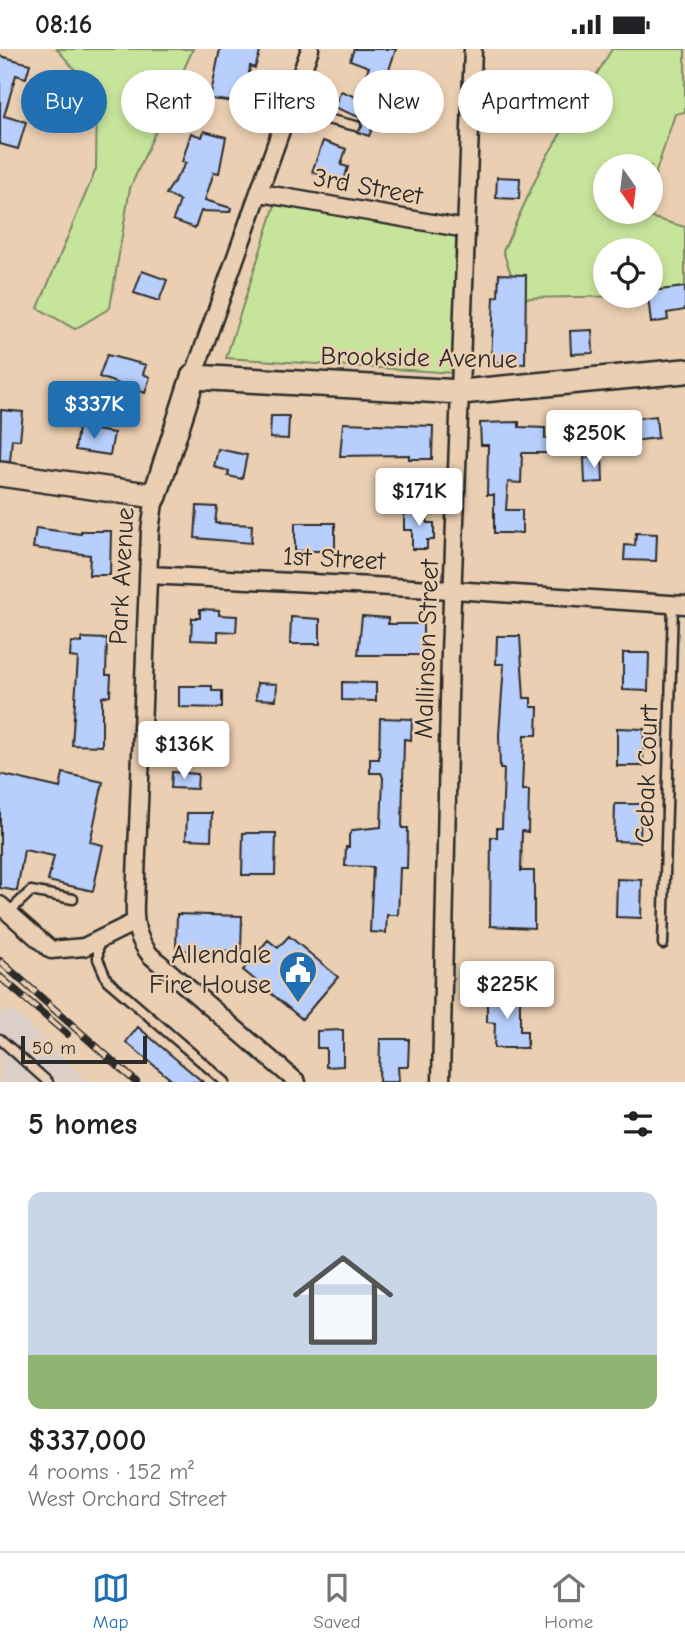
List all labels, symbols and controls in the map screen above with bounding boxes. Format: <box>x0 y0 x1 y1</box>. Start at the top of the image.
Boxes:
text: 08:16 <box>35 10 92 40</box>
chip: Buy <box>21 70 107 133</box>
chip: Rent <box>121 70 215 133</box>
chip: Filters <box>229 70 339 133</box>
chip: New <box>353 70 444 133</box>
chip: Apartment <box>458 70 613 133</box>
north arrow <box>593 154 663 224</box>
map controls <box>593 154 663 308</box>
street label: 3rd Street <box>311 163 426 212</box>
button: locate <box>593 238 663 308</box>
street label: Brookside Avenue <box>320 341 518 375</box>
pin: $337K <box>45 381 143 441</box>
text: $337K <box>64 390 124 417</box>
pin: $250K <box>545 411 643 470</box>
text: $250K <box>562 419 626 446</box>
pin: $171K <box>370 469 468 528</box>
text: $171K <box>391 477 447 504</box>
street label: Park Avenue <box>103 506 141 646</box>
street label: 1st Street <box>282 541 387 577</box>
street label: Mallinson Street <box>409 557 445 739</box>
street label: Cebak Court <box>630 703 664 844</box>
pin: $136K <box>135 721 233 781</box>
text: $136K <box>154 730 214 757</box>
place label: Allendale Fire House <box>149 940 271 1000</box>
public building icon: Allendale Fire House <box>277 949 319 1004</box>
pin: $225K <box>458 961 556 1021</box>
text: $225K <box>476 970 538 997</box>
scale bar <box>21 1033 147 1065</box>
text: 50 m <box>32 1037 76 1059</box>
icon: filters <box>619 1105 657 1143</box>
text: 5 homes <box>28 1107 137 1142</box>
icon: home <box>280 1237 406 1363</box>
text: $337,000 <box>28 1423 146 1458</box>
text: 4 rooms · 152 m² <box>28 1458 194 1485</box>
text: West Orchard Street <box>28 1485 226 1512</box>
tab: Map <box>92 1569 130 1633</box>
tab: Saved <box>313 1569 361 1633</box>
tab: Home <box>544 1569 593 1633</box>

